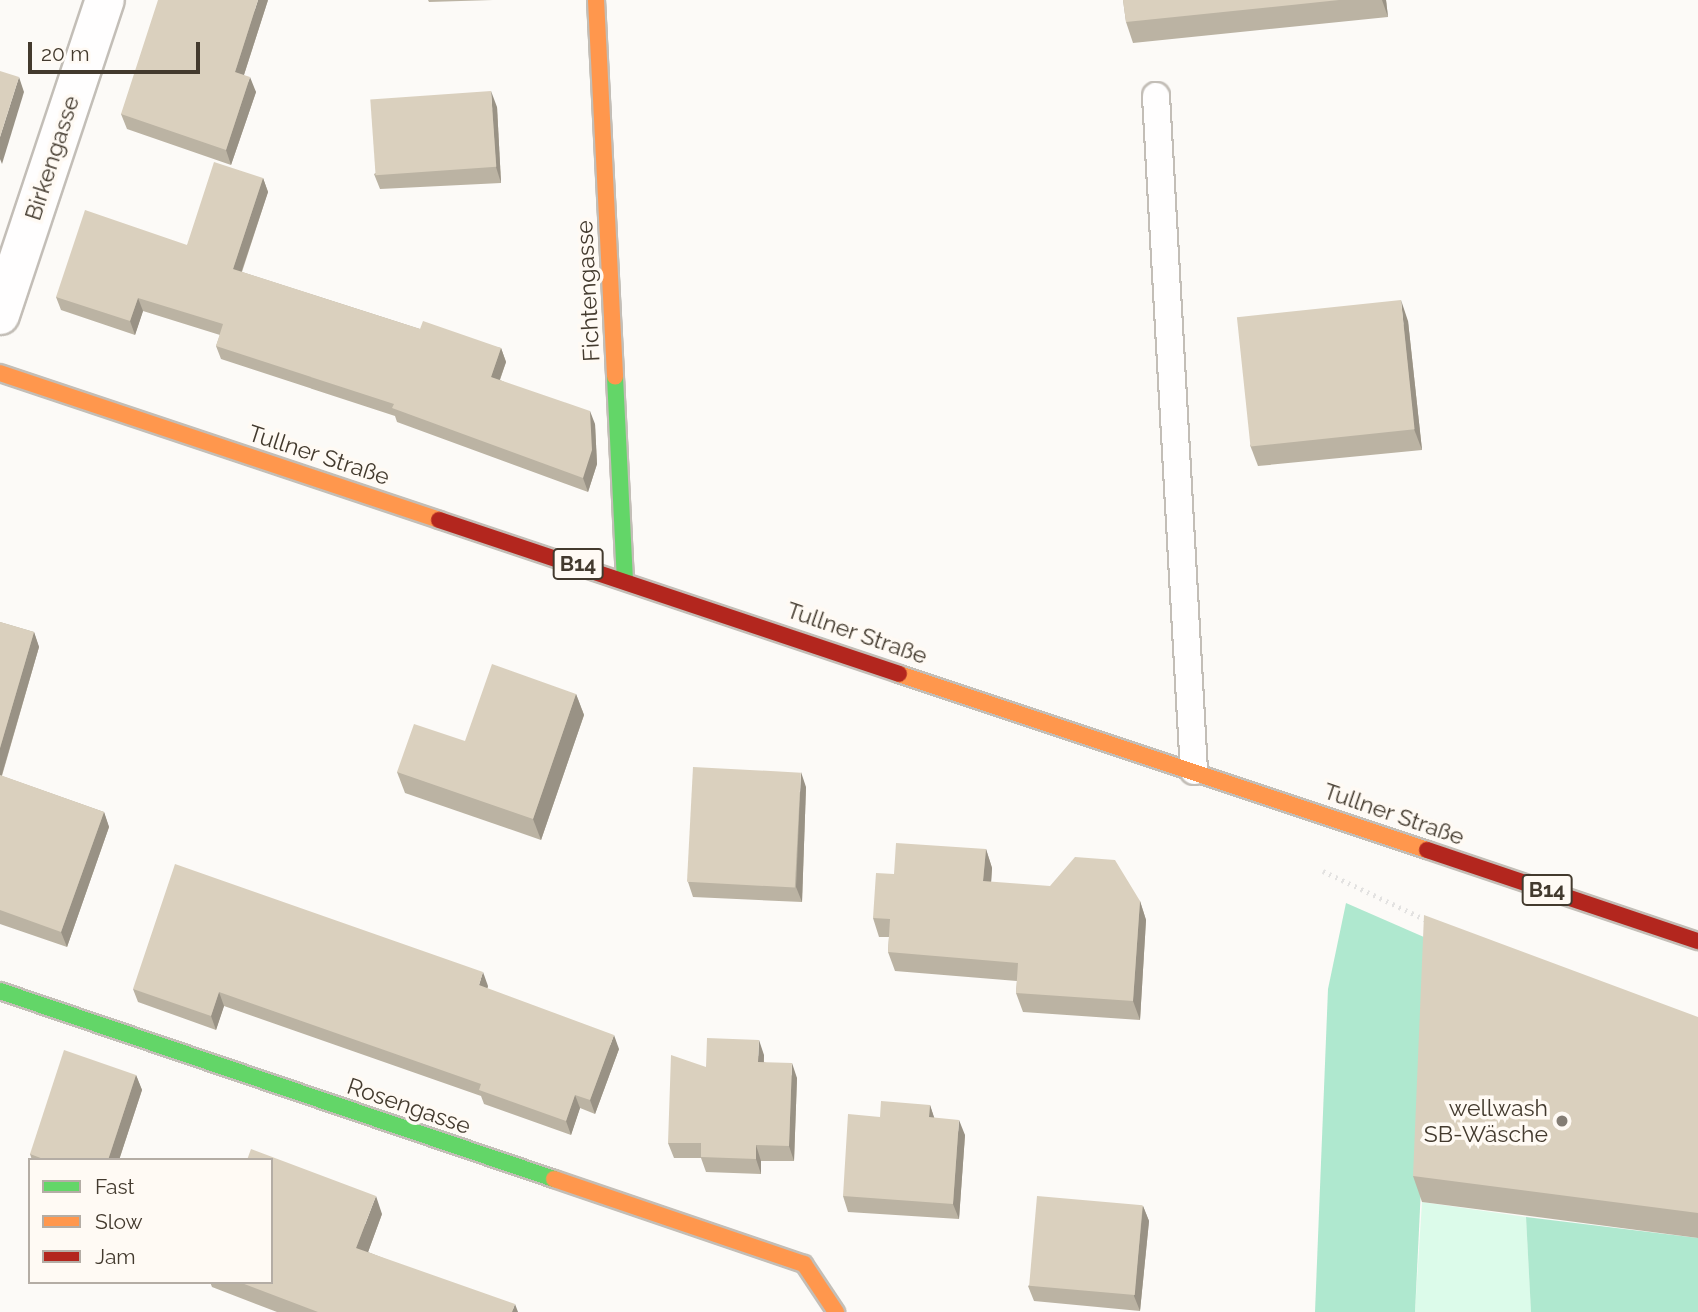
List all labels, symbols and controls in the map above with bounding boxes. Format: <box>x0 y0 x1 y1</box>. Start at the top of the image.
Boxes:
scale bar <box>32 28 203 72</box>
text: 20 m <box>41 41 89 66</box>
street label: Birkengasse <box>19 92 85 224</box>
street label: Fichtengasse <box>571 220 605 362</box>
street label: Tullner Straße <box>245 419 393 491</box>
road number: B14 <box>552 546 604 582</box>
street label: Tullner Straße <box>783 596 931 670</box>
street label: Tullner Straße <box>1320 777 1468 851</box>
road number: B14 <box>1521 872 1573 908</box>
street label: Rosengasse <box>344 1072 474 1140</box>
place label: wellwash SB-Wäsche <box>1424 1094 1548 1148</box>
marker: wellwash SB-Wäsche <box>1554 1113 1570 1129</box>
legend <box>28 1158 273 1284</box>
text: Fast <box>95 1174 135 1199</box>
text: Slow <box>95 1209 143 1234</box>
text: Jam <box>95 1244 136 1269</box>

